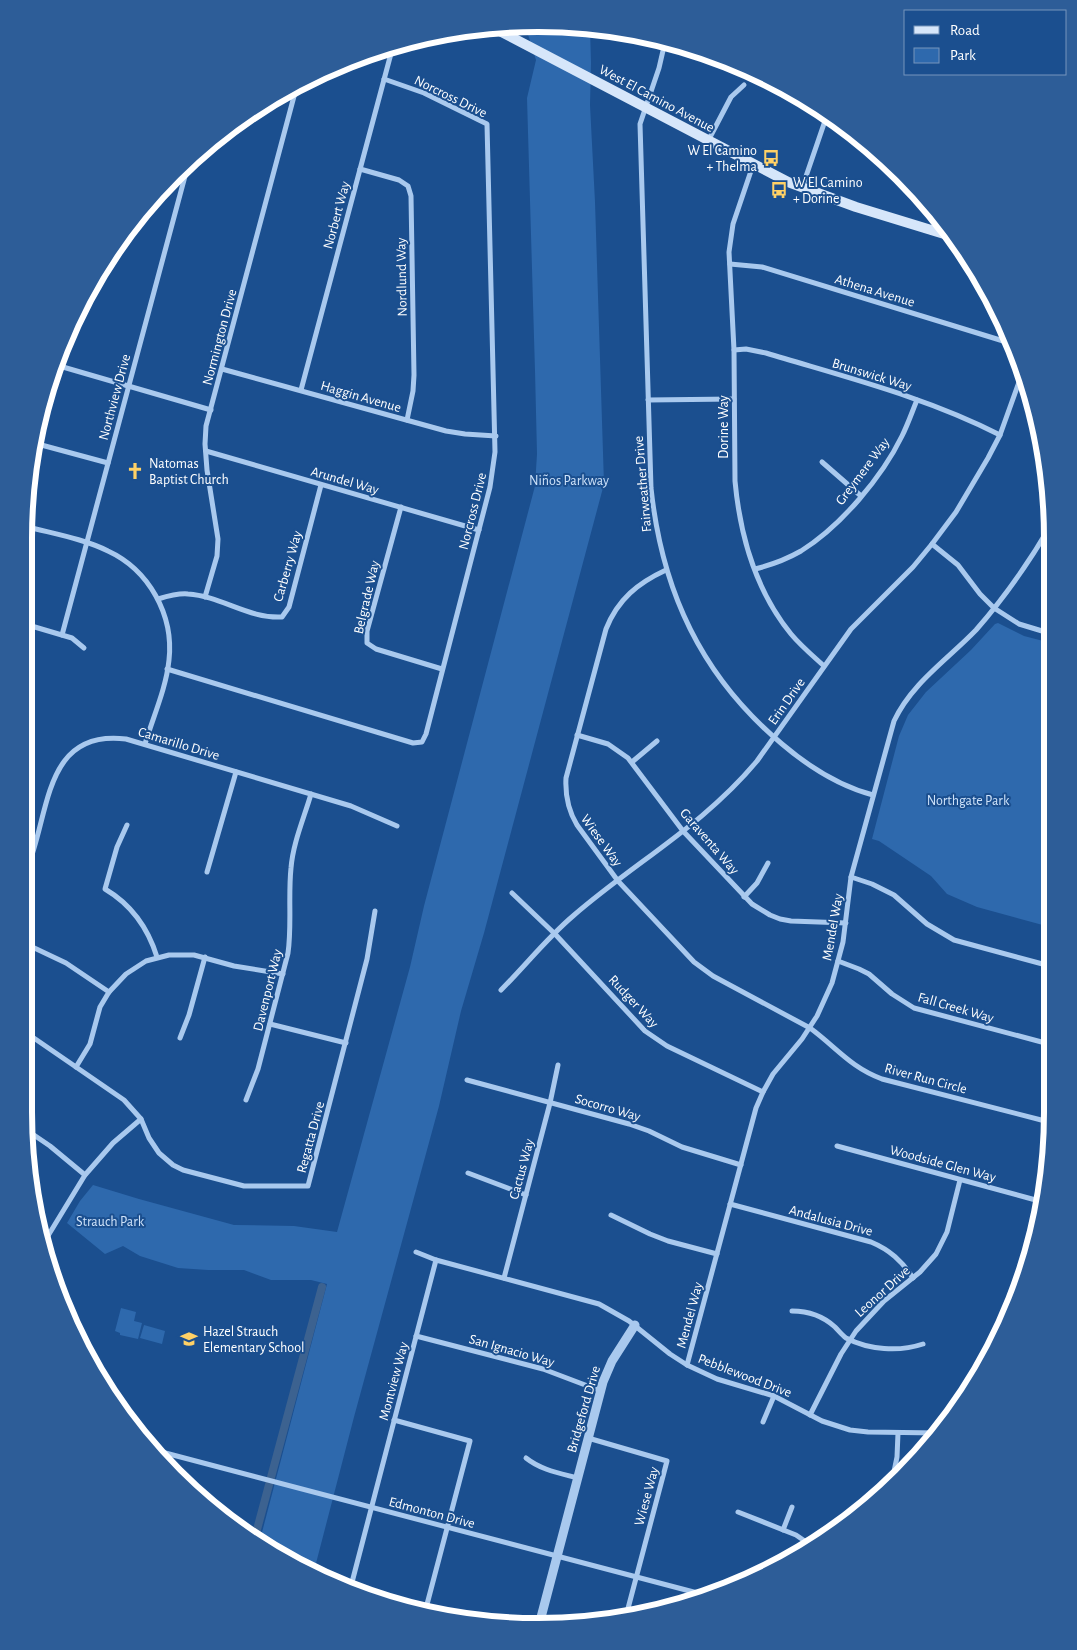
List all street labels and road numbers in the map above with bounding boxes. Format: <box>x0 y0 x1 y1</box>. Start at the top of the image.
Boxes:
street label: West El Camino Avenue <box>597 63 716 135</box>
street label: Norcross Drive <box>412 73 489 120</box>
street label: Norbert Way <box>321 180 353 251</box>
street label: Nordlund Way <box>394 237 410 317</box>
street label: Athena Avenue <box>833 272 916 310</box>
street label: Normington Drive <box>200 288 240 387</box>
street label: Northview Drive <box>97 353 133 442</box>
street label: Brunswick Way <box>830 356 913 394</box>
street label: Haggin Avenue <box>319 379 403 415</box>
street label: Dorine Way <box>717 395 731 459</box>
street label: Fairweather Drive <box>632 435 654 533</box>
street label: Greymere Way <box>833 435 892 508</box>
street label: Arundel Way <box>309 465 380 497</box>
street label: Norcross Drive <box>457 471 489 551</box>
street label: Carberry Way <box>271 529 305 603</box>
street label: Belgrade Way <box>352 559 382 635</box>
street label: Erin Drive <box>766 676 808 727</box>
street label: Camarillo Drive <box>136 725 221 763</box>
street label: Garaventa Way <box>677 806 741 877</box>
street label: Wiese Way <box>578 812 625 869</box>
street label: Mendel Way <box>820 892 846 962</box>
street label: Davenport Way <box>251 948 285 1033</box>
street label: Rudger Way <box>606 973 661 1031</box>
street label: Fall Creek Way <box>916 990 995 1026</box>
street label: River Run Circle <box>883 1061 968 1097</box>
street label: Socorro Way <box>573 1092 642 1124</box>
street label: Regatta Drive <box>295 1100 327 1175</box>
street label: Cactus Way <box>507 1137 537 1201</box>
street label: Woodside Glen Way <box>888 1143 997 1185</box>
street label: Andalusia Drive <box>787 1203 874 1239</box>
street label: Leonor Drive <box>852 1264 913 1320</box>
street label: Mendel Way <box>674 1281 706 1350</box>
street label: San Ignacio Way <box>467 1332 556 1370</box>
street label: Montview Way <box>377 1340 411 1422</box>
street label: Pebblewood Drive <box>696 1352 793 1400</box>
street label: Bridgeford Drive <box>565 1364 603 1454</box>
street label: Wiese Way <box>632 1465 662 1527</box>
street label: Edmonton Drive <box>387 1495 476 1531</box>

